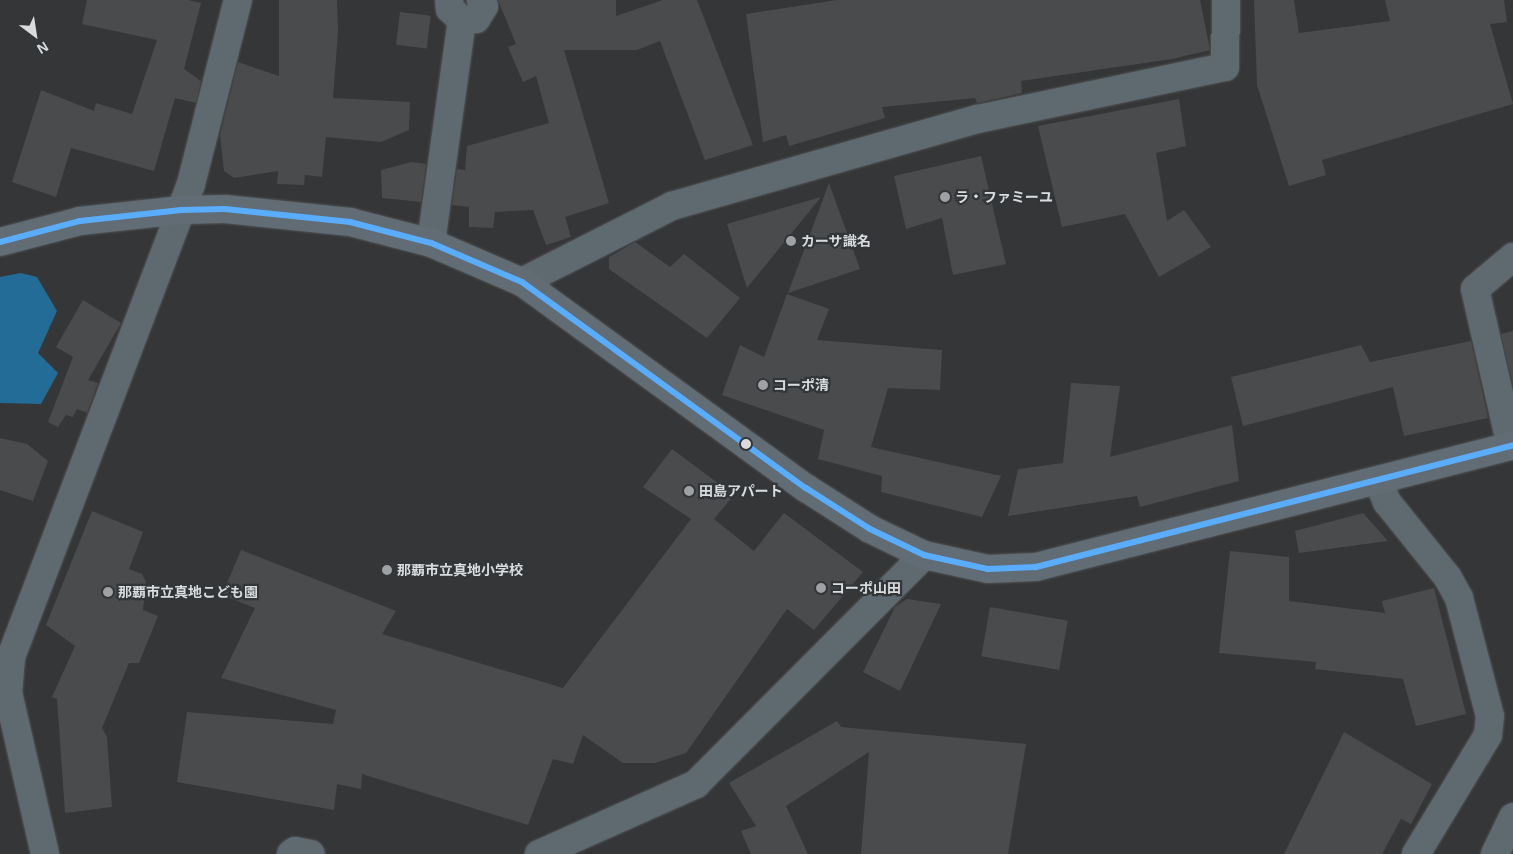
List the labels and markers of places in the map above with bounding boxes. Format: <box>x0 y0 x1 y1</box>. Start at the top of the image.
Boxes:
place label: ラ・ファミーユ <box>955 189 1053 205</box>
marker: ラ・ファミーユ <box>939 191 951 203</box>
place label: カーサ識名 <box>801 233 871 249</box>
marker: カーサ識名 <box>785 235 797 247</box>
place label: コーポ清 <box>773 377 829 393</box>
marker: コーポ清 <box>757 379 769 391</box>
unlabelled marker <box>741 439 751 449</box>
place label: 田島アパート <box>699 483 783 499</box>
marker: 田島アパート <box>683 485 695 497</box>
place label: 那覇市立真地小学校 <box>397 562 523 578</box>
marker: 那覇市立真地小学校 <box>381 564 393 576</box>
place label: コーポ山田 <box>831 580 901 596</box>
marker: コーポ山田 <box>815 582 827 594</box>
place label: 那覇市立真地こども園 <box>118 584 258 600</box>
marker: 那覇市立真地こども園 <box>102 586 114 598</box>

